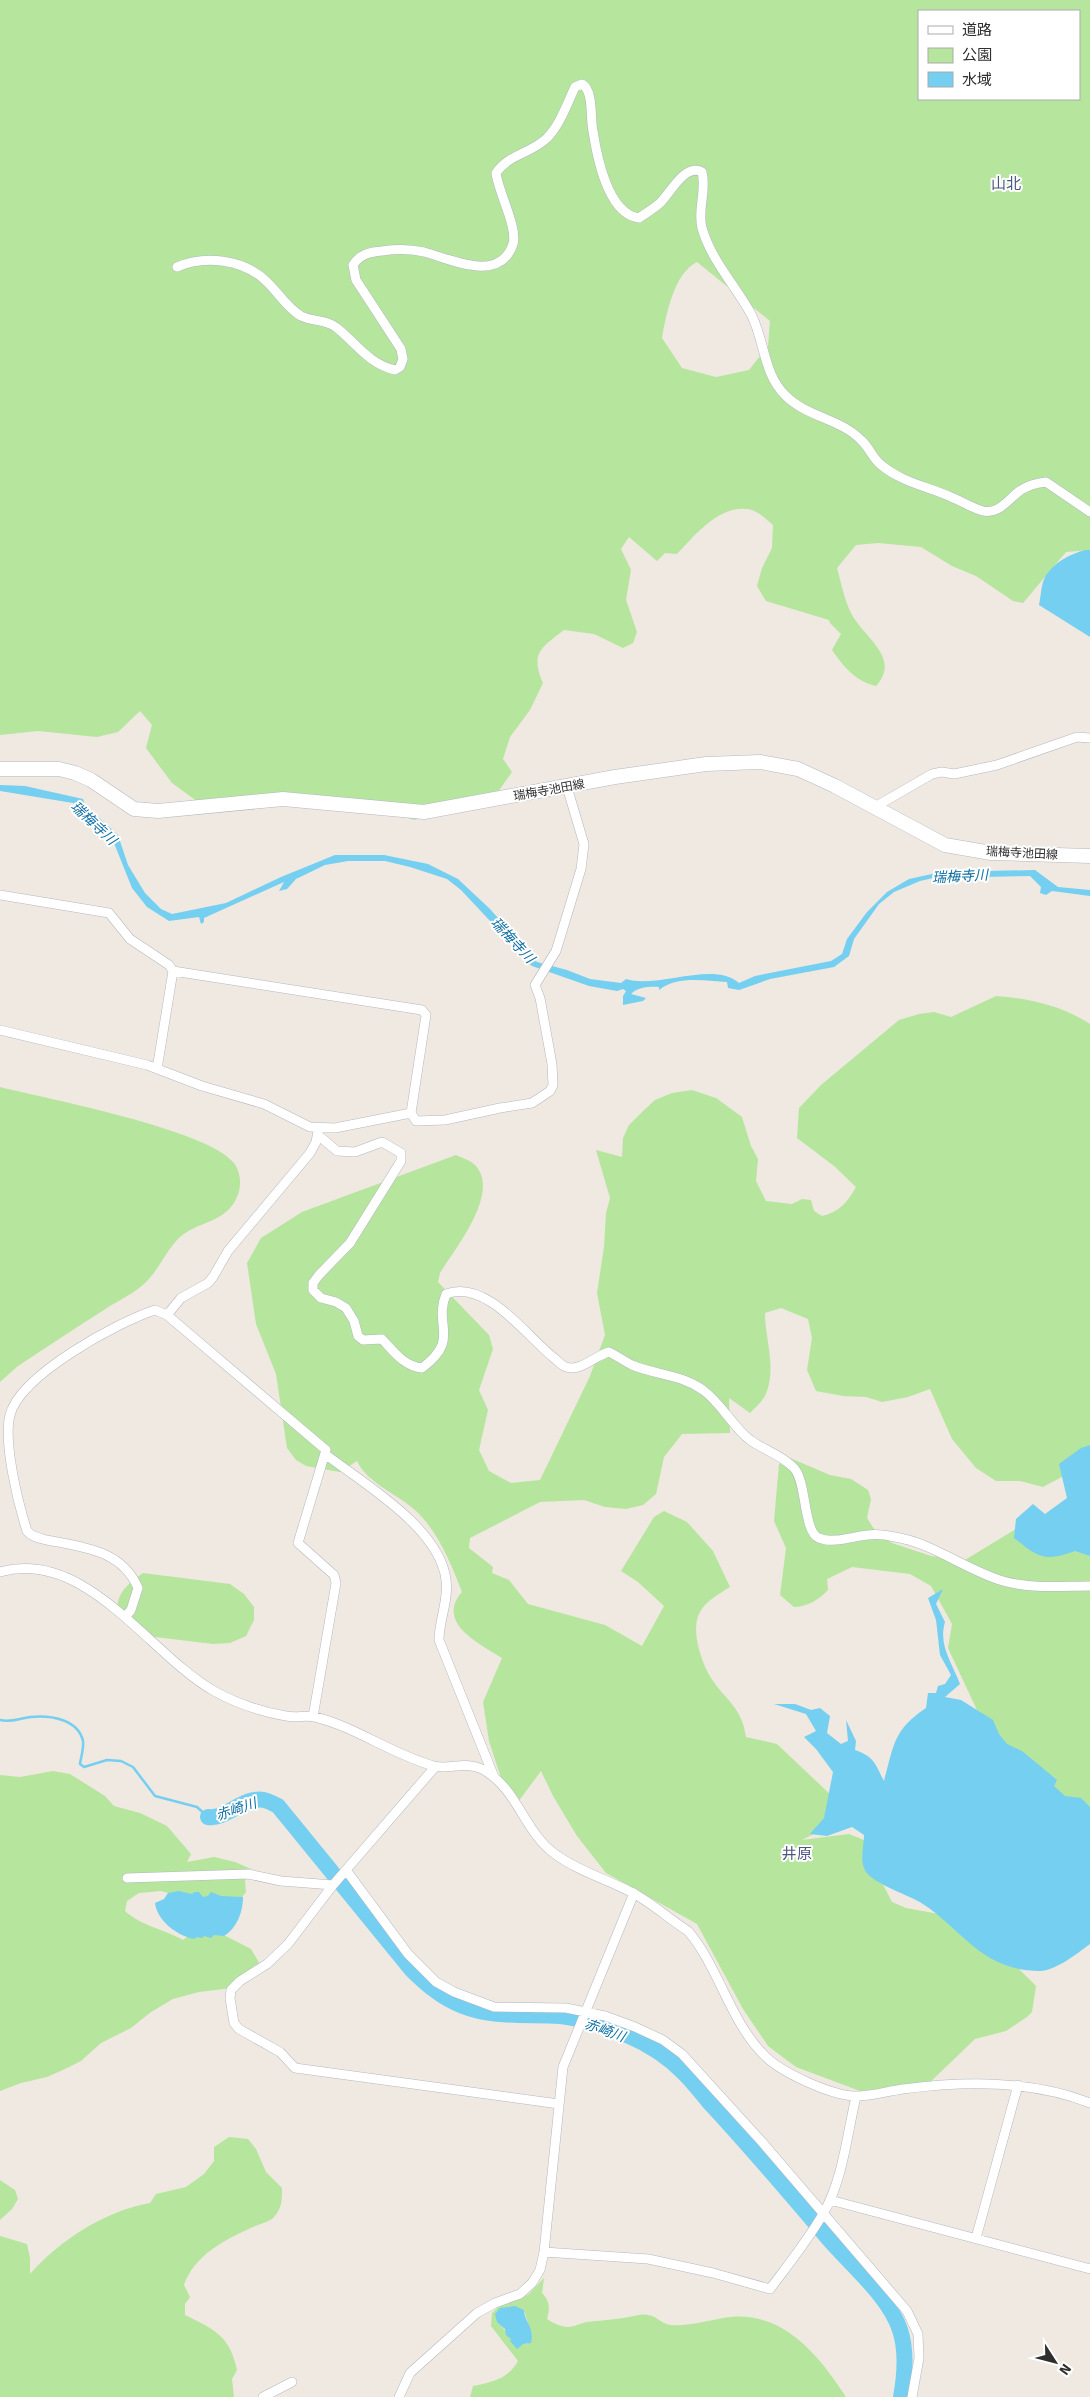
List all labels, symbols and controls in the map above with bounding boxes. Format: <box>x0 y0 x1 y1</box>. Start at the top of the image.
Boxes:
legend <box>918 10 1080 100</box>
text: 道路 <box>962 21 992 39</box>
text: 公園 <box>962 46 992 64</box>
text: 水域 <box>962 71 992 89</box>
district label: 山北 <box>991 175 1021 193</box>
street label: 瑞梅寺池田線 <box>512 777 586 804</box>
water label: 瑞梅寺川 <box>67 798 121 850</box>
street label: 瑞梅寺池田線 <box>986 844 1058 863</box>
water label: 瑞梅寺川 <box>932 866 990 886</box>
water label: 瑞梅寺川 <box>487 914 539 968</box>
water label: 赤崎川 <box>214 1794 261 1824</box>
district label: 井原 <box>782 1845 812 1863</box>
water label: 赤崎川 <box>582 2015 629 2046</box>
north arrow <box>1030 2337 1080 2387</box>
text: N <box>1055 2360 1075 2378</box>

